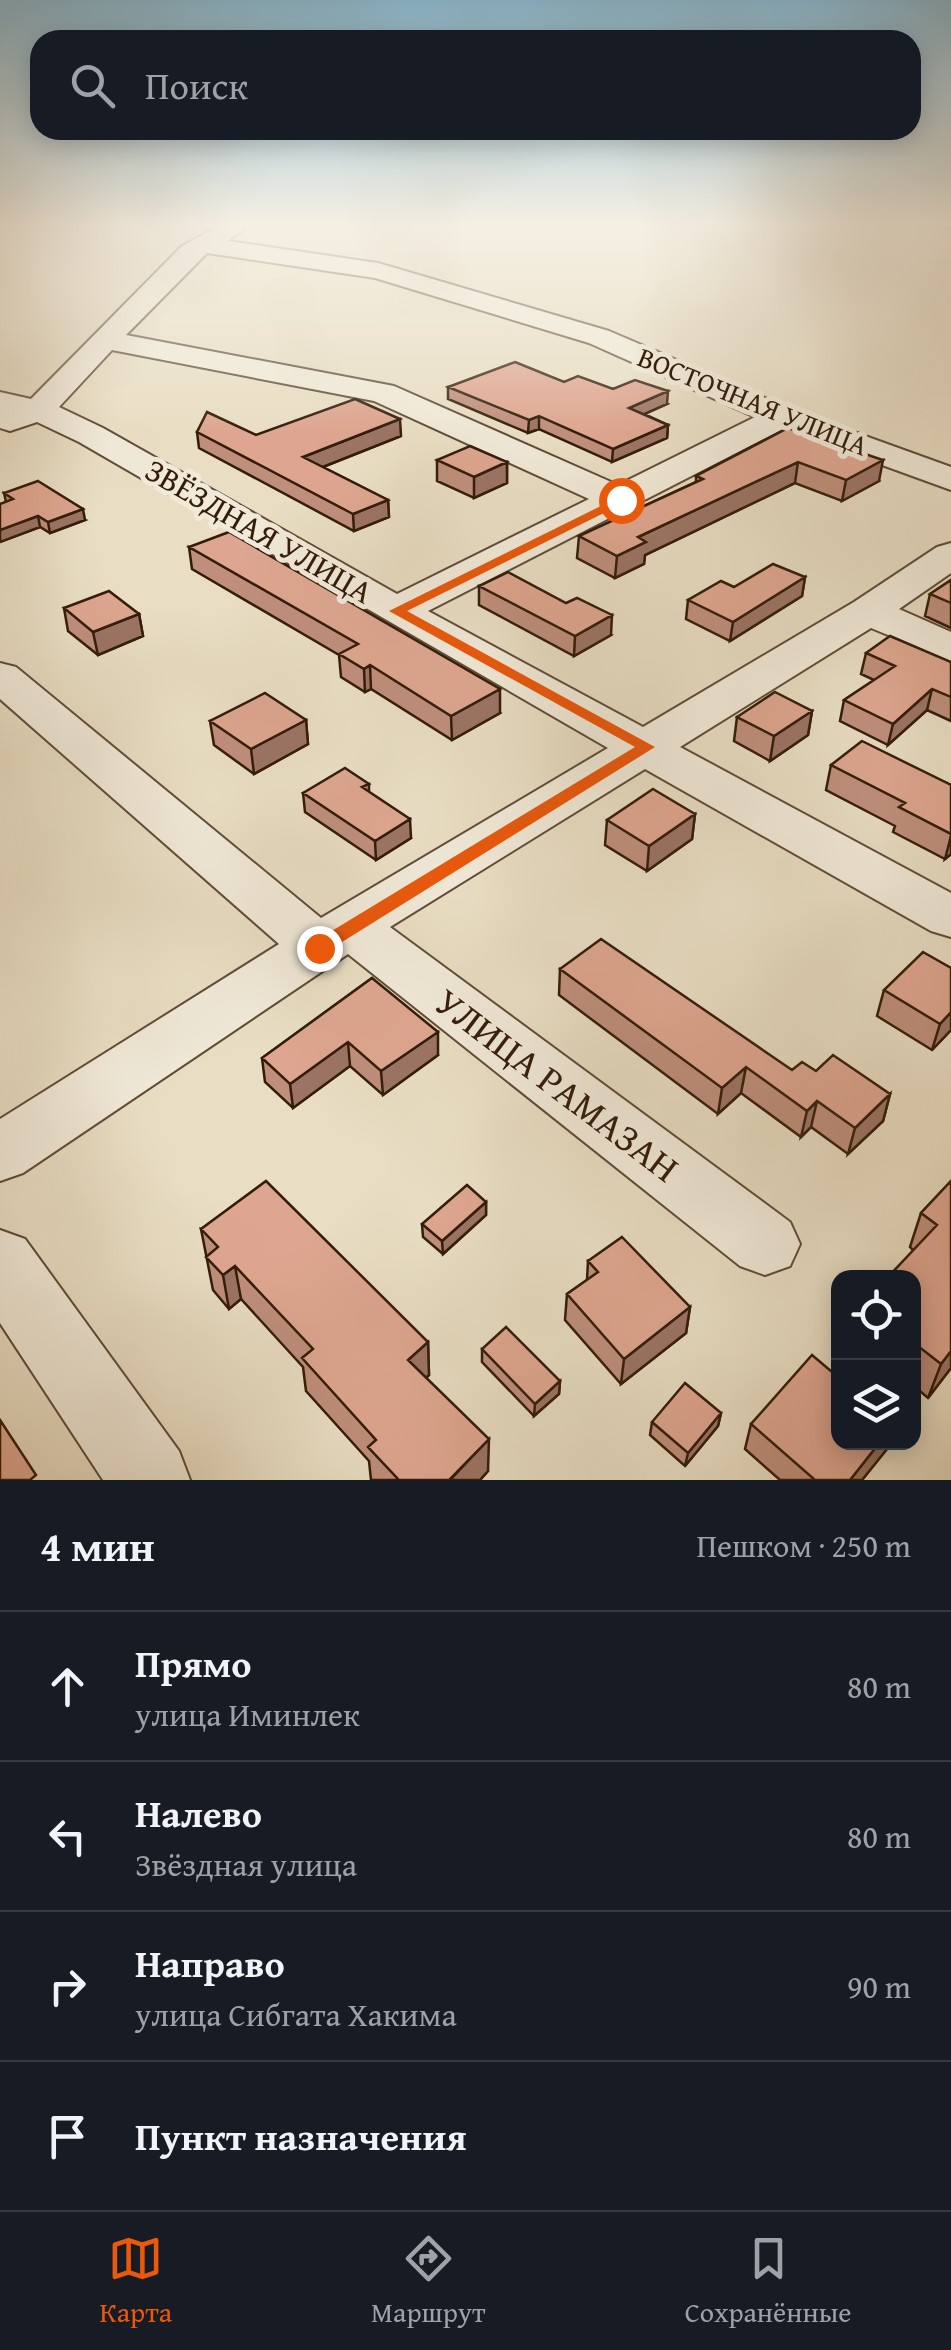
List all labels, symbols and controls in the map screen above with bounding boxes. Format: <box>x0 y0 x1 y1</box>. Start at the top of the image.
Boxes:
search box <box>30 30 921 140</box>
text: Поиск <box>145 57 248 113</box>
icon: search <box>65 58 120 113</box>
street label: ВОСТОЧНАЯ УЛИЦА <box>632 336 874 465</box>
street label: ЗВЁЗДНАЯ УЛИЦА <box>137 446 382 615</box>
route start <box>599 478 645 524</box>
route end <box>297 926 343 972</box>
street label: УЛИЦА РАМАЗАН <box>424 974 691 1195</box>
map controls <box>831 1270 921 1450</box>
button: locate <box>831 1270 921 1360</box>
button: layers <box>831 1360 921 1450</box>
text: 4 мин <box>40 1515 155 1576</box>
text: Пешком · 250 m <box>696 1522 911 1569</box>
text: Прямо <box>135 1635 251 1691</box>
icon: ahead <box>40 1659 95 1714</box>
text: 80 m <box>847 1663 911 1710</box>
text: улица Иминлек <box>135 1691 360 1738</box>
text: Налево <box>135 1785 262 1841</box>
icon: left <box>40 1809 95 1864</box>
text: 80 m <box>847 1813 911 1860</box>
text: Звёздная улица <box>135 1841 357 1888</box>
text: Направо <box>135 1935 285 1991</box>
icon: right <box>40 1959 95 2014</box>
text: 90 m <box>847 1963 911 2010</box>
text: улица Сибгата Хакима <box>135 1991 457 2038</box>
text: Пункт назначения <box>135 2108 467 2164</box>
icon: arrive <box>40 2109 95 2164</box>
tab: Карта <box>100 2231 172 2332</box>
tab: Маршрут <box>371 2231 486 2332</box>
tab: Сохранённые <box>685 2231 851 2332</box>

